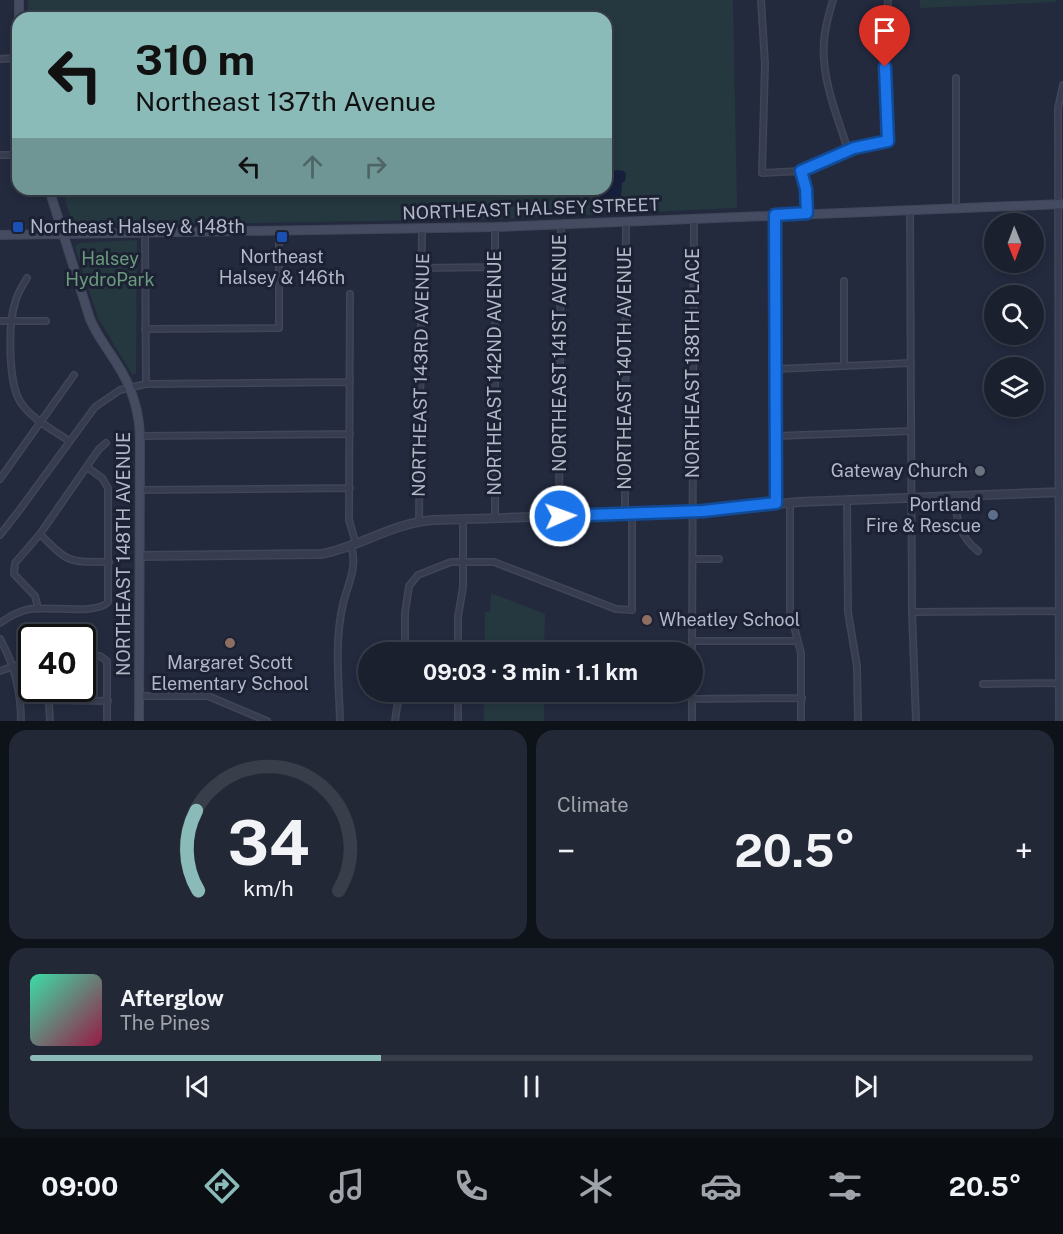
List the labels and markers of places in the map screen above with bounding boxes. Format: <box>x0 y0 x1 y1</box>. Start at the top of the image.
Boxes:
pin <box>859 5 910 67</box>
place label: Northeast Halsey & 148th <box>30 216 245 237</box>
marker: Northeast Halsey & 148th <box>11 220 25 234</box>
marker: Northeast Halsey & 146th <box>275 230 289 244</box>
place label: Northeast Halsey & 146th <box>219 246 345 288</box>
place label: Gateway Church <box>831 460 968 481</box>
marker: Gateway Church <box>973 464 987 478</box>
place label: Portland Fire & Rescue <box>866 494 981 536</box>
marker: Portland Fire & Rescue <box>986 508 1000 522</box>
place label: Wheatley School <box>659 609 800 630</box>
marker: Wheatley School <box>640 613 654 627</box>
marker: Margaret Scott Elementary School <box>223 636 237 650</box>
place label: Margaret Scott Elementary School <box>151 652 309 694</box>

